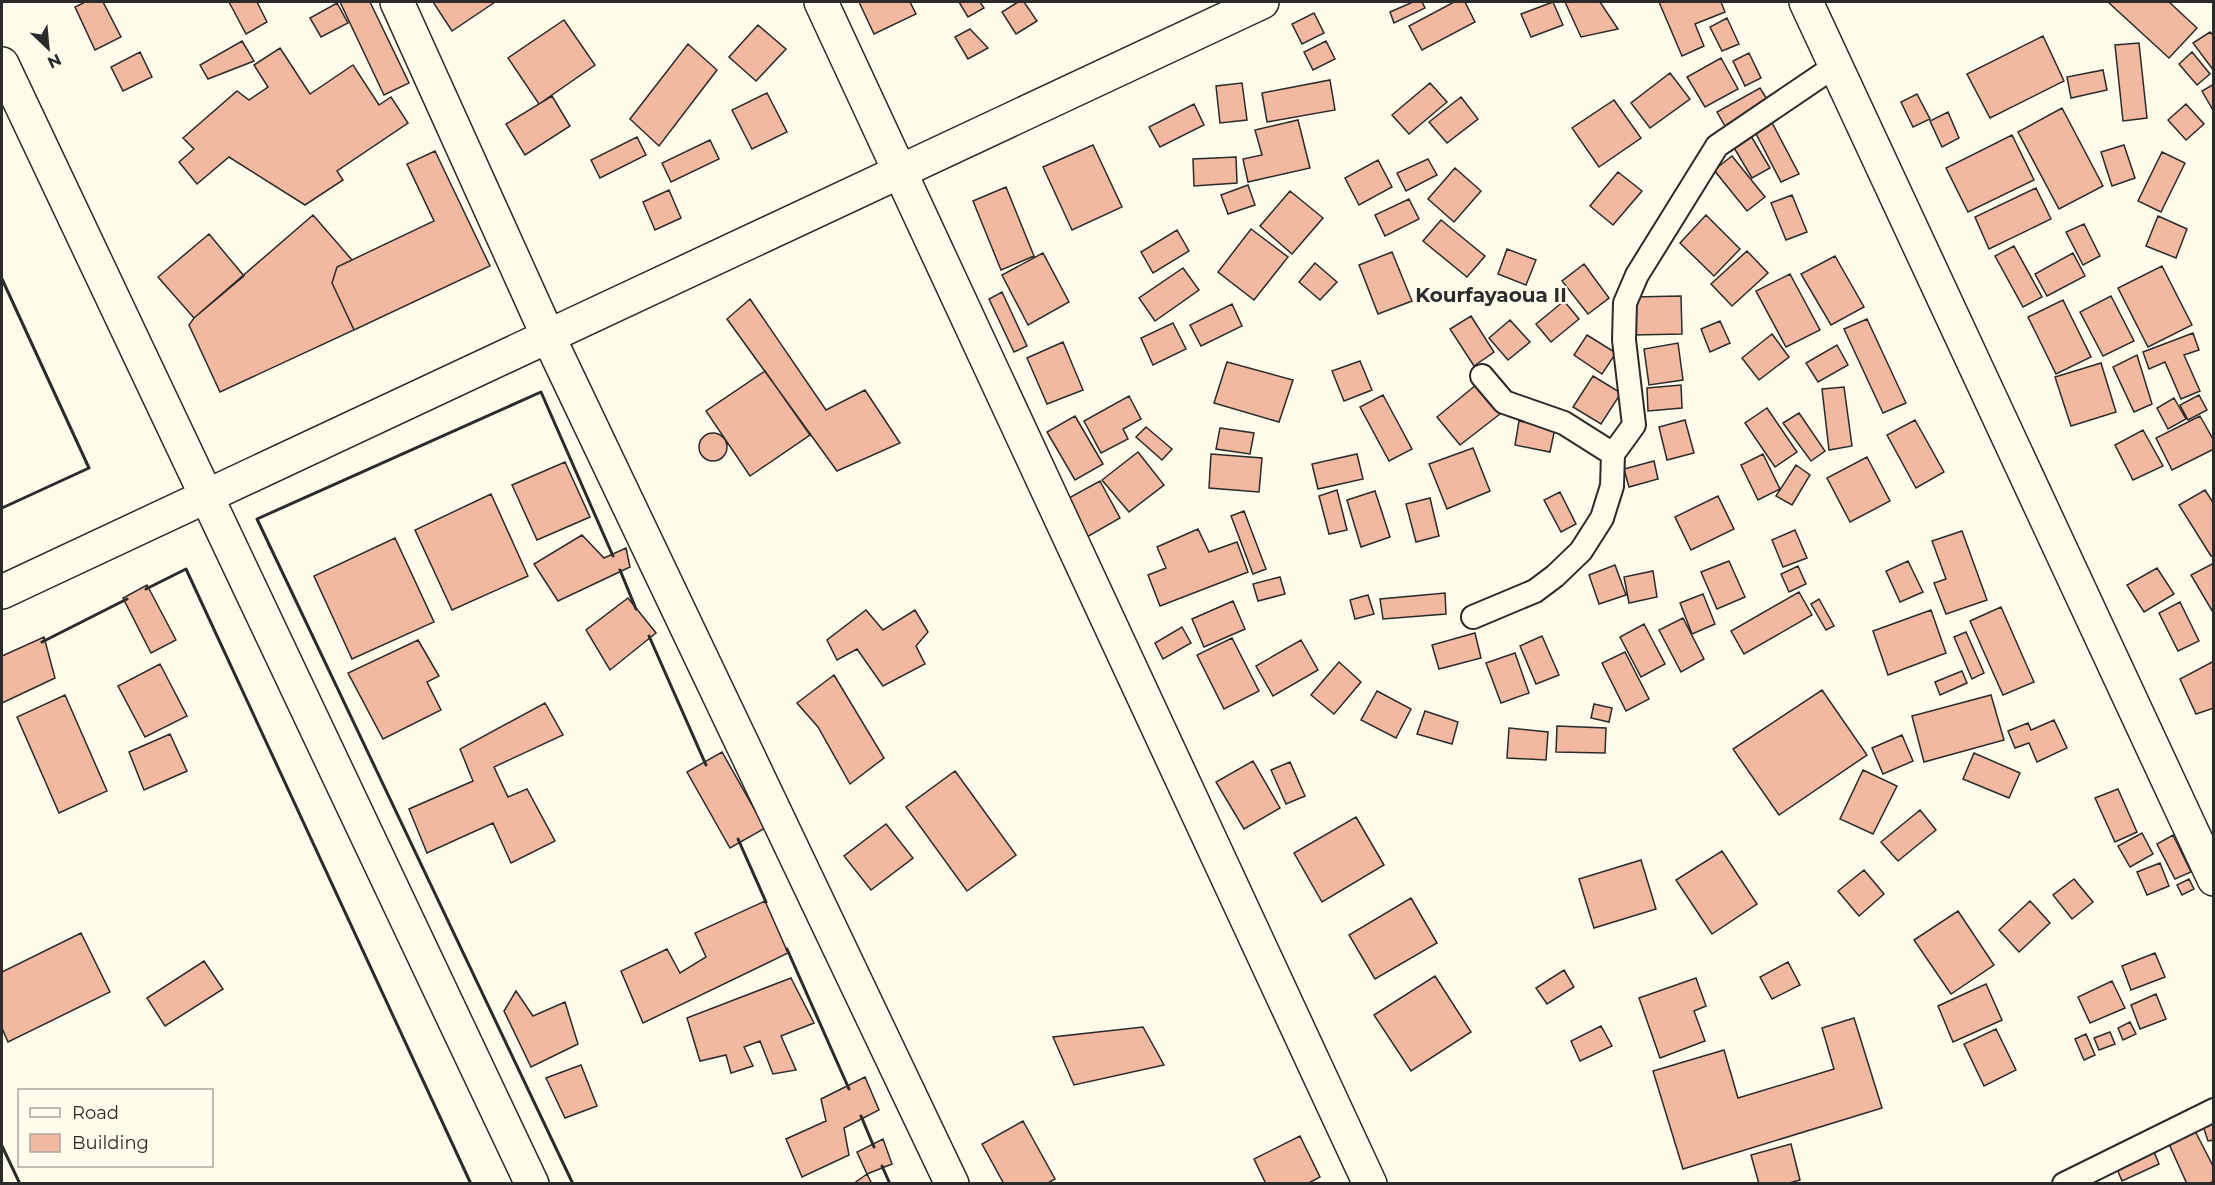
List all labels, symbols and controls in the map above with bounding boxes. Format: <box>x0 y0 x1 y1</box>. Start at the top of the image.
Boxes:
north arrow <box>18 18 78 78</box>
text: N <box>44 50 64 72</box>
district label: Kourfayaoua II <box>1415 283 1567 307</box>
legend <box>18 1089 213 1167</box>
text: Road <box>72 1102 119 1124</box>
text: Building <box>72 1132 149 1154</box>

